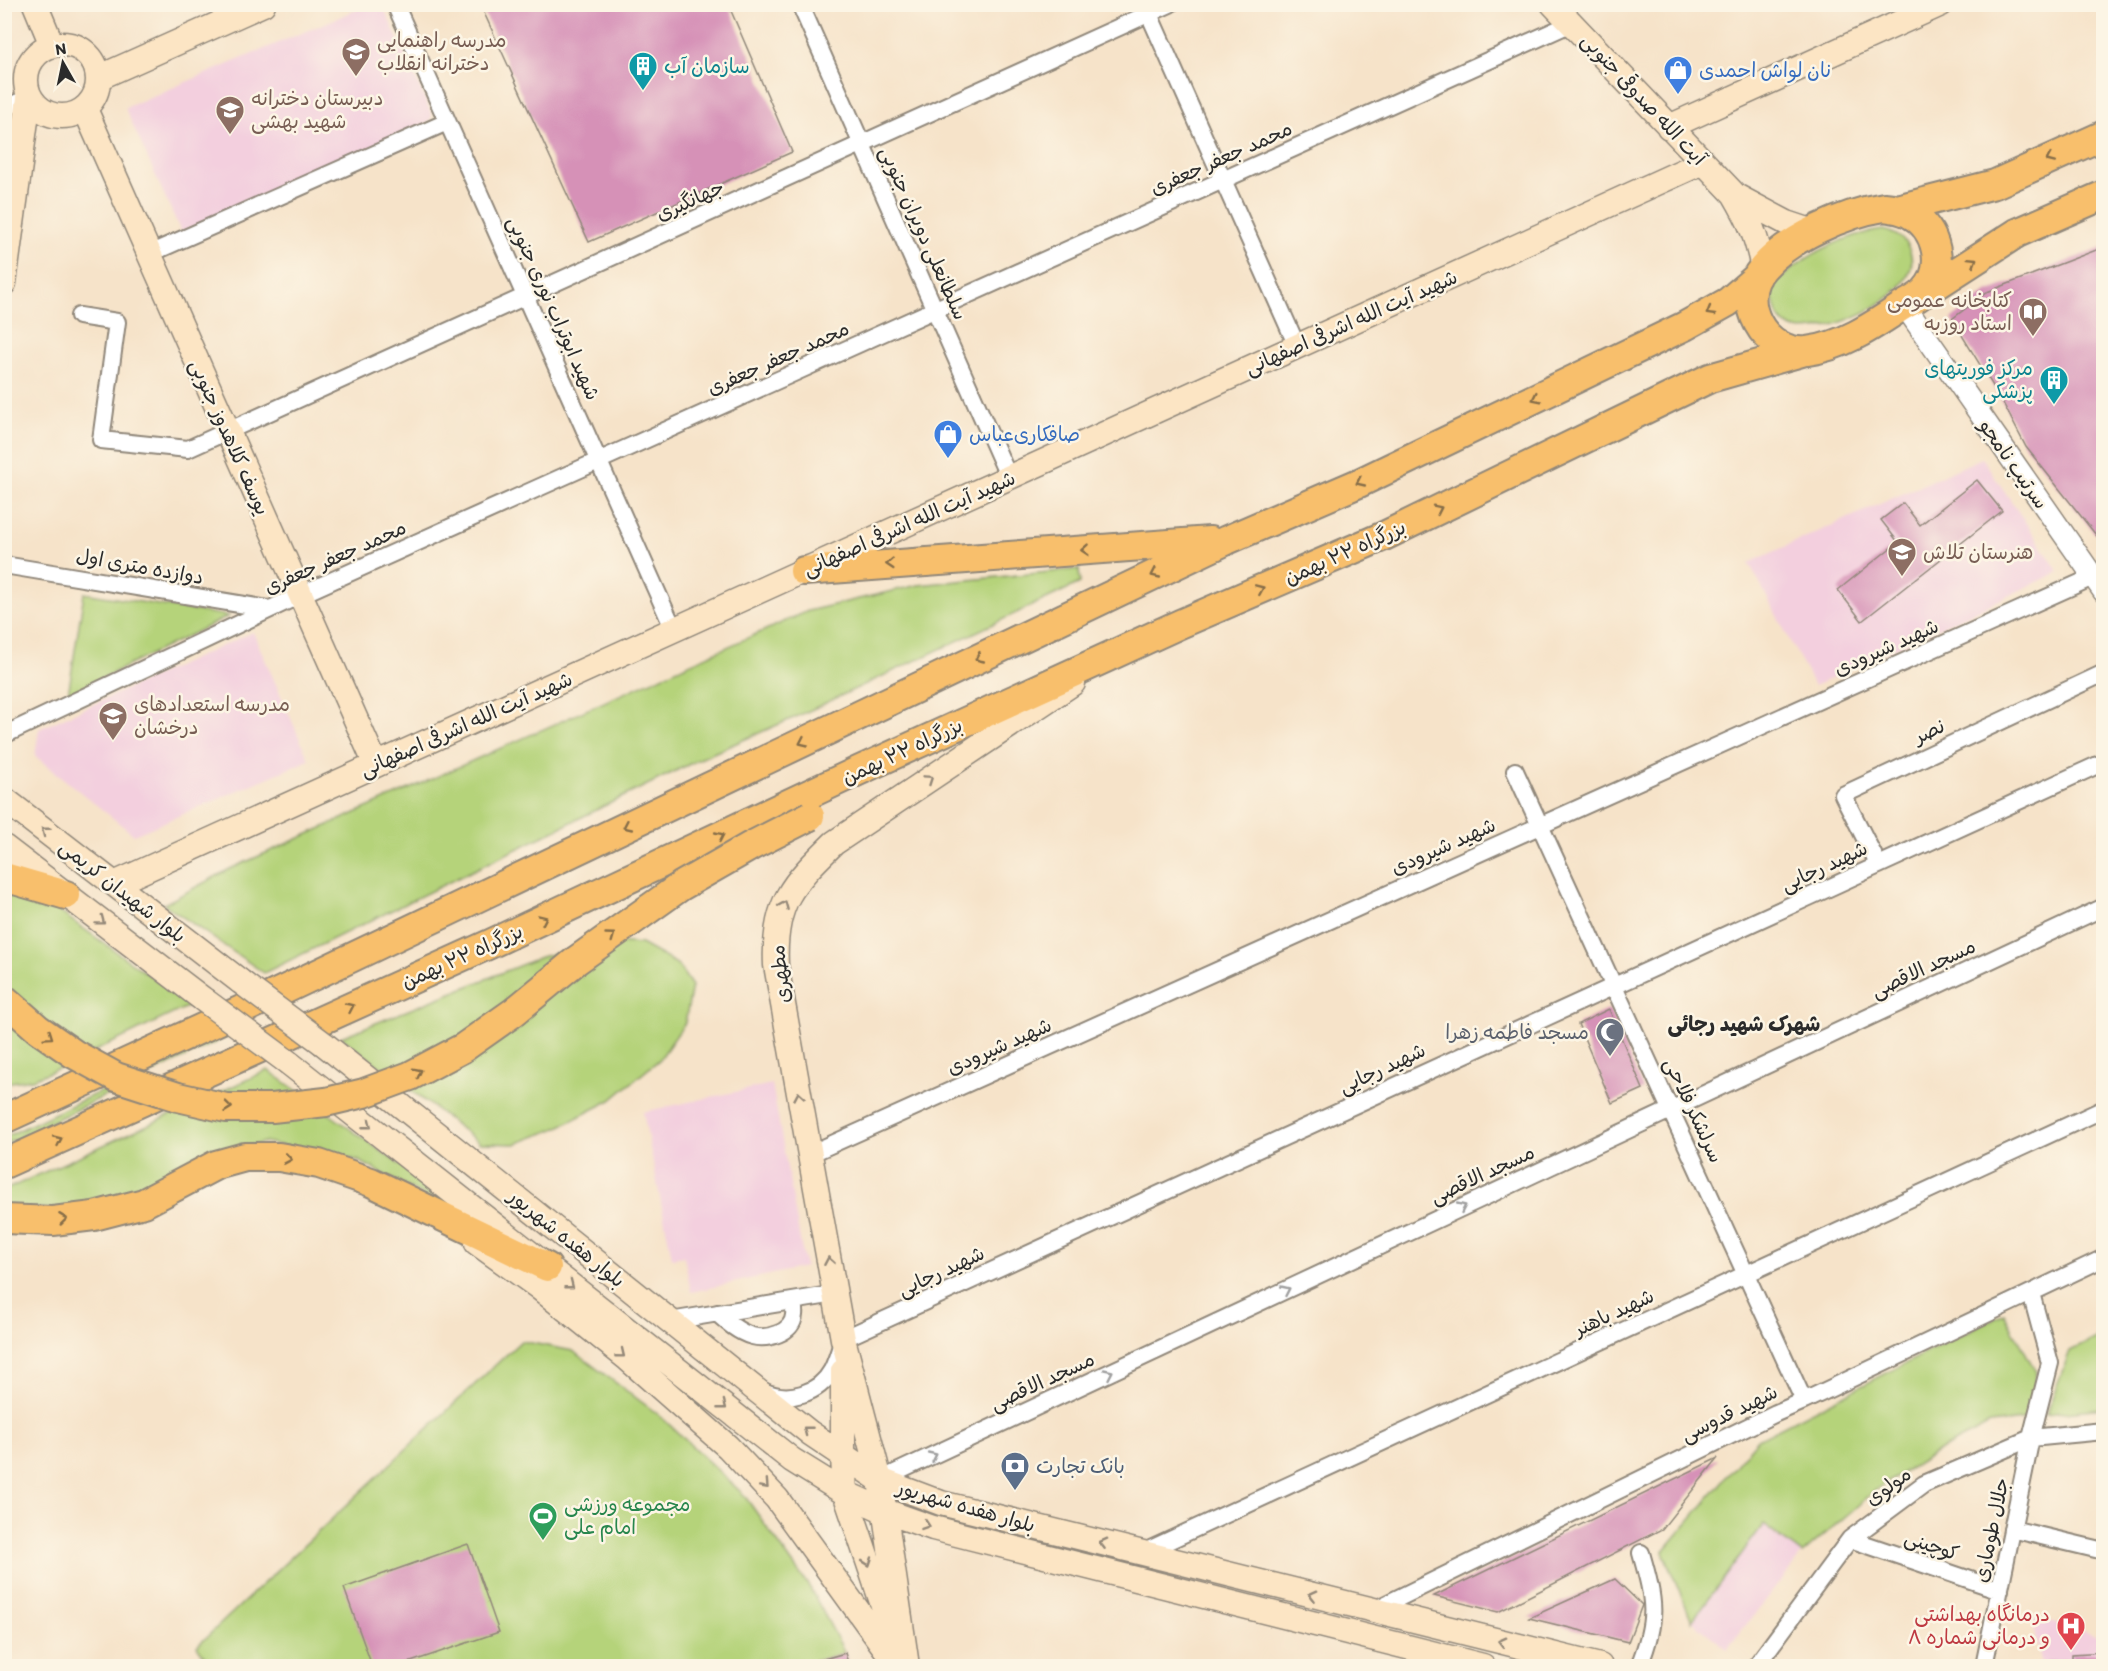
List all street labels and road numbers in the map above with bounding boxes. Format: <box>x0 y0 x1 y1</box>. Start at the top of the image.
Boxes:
street label: آیت الله صدوقی جنوبی <box>1575 27 1713 172</box>
street label: محمد جعفر جعفری <box>1146 116 1296 200</box>
street label: سلطانعلی دویران جنوبی <box>873 143 973 324</box>
street label: جهانگیری <box>652 174 728 226</box>
street label: شهید ابوتراب نوری جنوبی <box>501 212 605 405</box>
street label: شهید آیت الله اشرفی اصفهانی <box>1241 263 1461 381</box>
street label: محمد جعفر جعفری <box>703 316 853 400</box>
street label: یوسف کلاهدوز جنوبی <box>183 356 275 519</box>
street label: سرتیپ نامجو <box>1972 413 2054 514</box>
street label: شهید آیت الله اشرفی اصفهانی <box>799 464 1019 582</box>
street label: محمد جعفر جعفری <box>260 515 410 599</box>
street label: بزرگراه ۲۲ بهمن <box>1281 515 1409 589</box>
street label: دوازده متری اول <box>74 543 206 589</box>
street label: شهید شیرودی <box>1830 613 1942 681</box>
street label: شهید آیت الله اشرفی اصفهانی <box>356 665 576 783</box>
street label: بزرگراه ۲۲ بهمن <box>838 713 966 789</box>
street label: نصر <box>1908 713 1948 749</box>
street label: شهید شیرودی <box>1387 812 1499 880</box>
street label: بلوار شهیدان کریمی <box>54 834 191 949</box>
street label: شهید رجایی <box>1777 835 1872 897</box>
street label: بزرگراه ۲۲ بهمن <box>398 919 526 993</box>
street label: مسجد الاقصی <box>1867 933 1980 1004</box>
street label: مطهری <box>765 944 795 1004</box>
street label: شهید شیرودی <box>943 1012 1055 1080</box>
street label: شهید رجایی <box>1335 1037 1430 1099</box>
street label: سرلشکر فلاحی <box>1658 1054 1729 1167</box>
street label: مسجد الاقصی <box>1426 1139 1539 1210</box>
street label: بلوار هفده شهریور <box>502 1182 630 1293</box>
street label: شهید رجایی <box>894 1240 989 1302</box>
street label: شهید باهنر <box>1568 1283 1658 1342</box>
street label: مسجد الاقصی <box>986 1346 1099 1417</box>
street label: شهید قدوسی <box>1677 1379 1782 1448</box>
street label: مولوی <box>1860 1461 1916 1511</box>
street label: بلوار هفده شهریور <box>892 1474 1038 1538</box>
street label: جلال طوماری <box>1968 1476 2015 1585</box>
street label: کوچینی <box>1901 1525 1962 1566</box>

